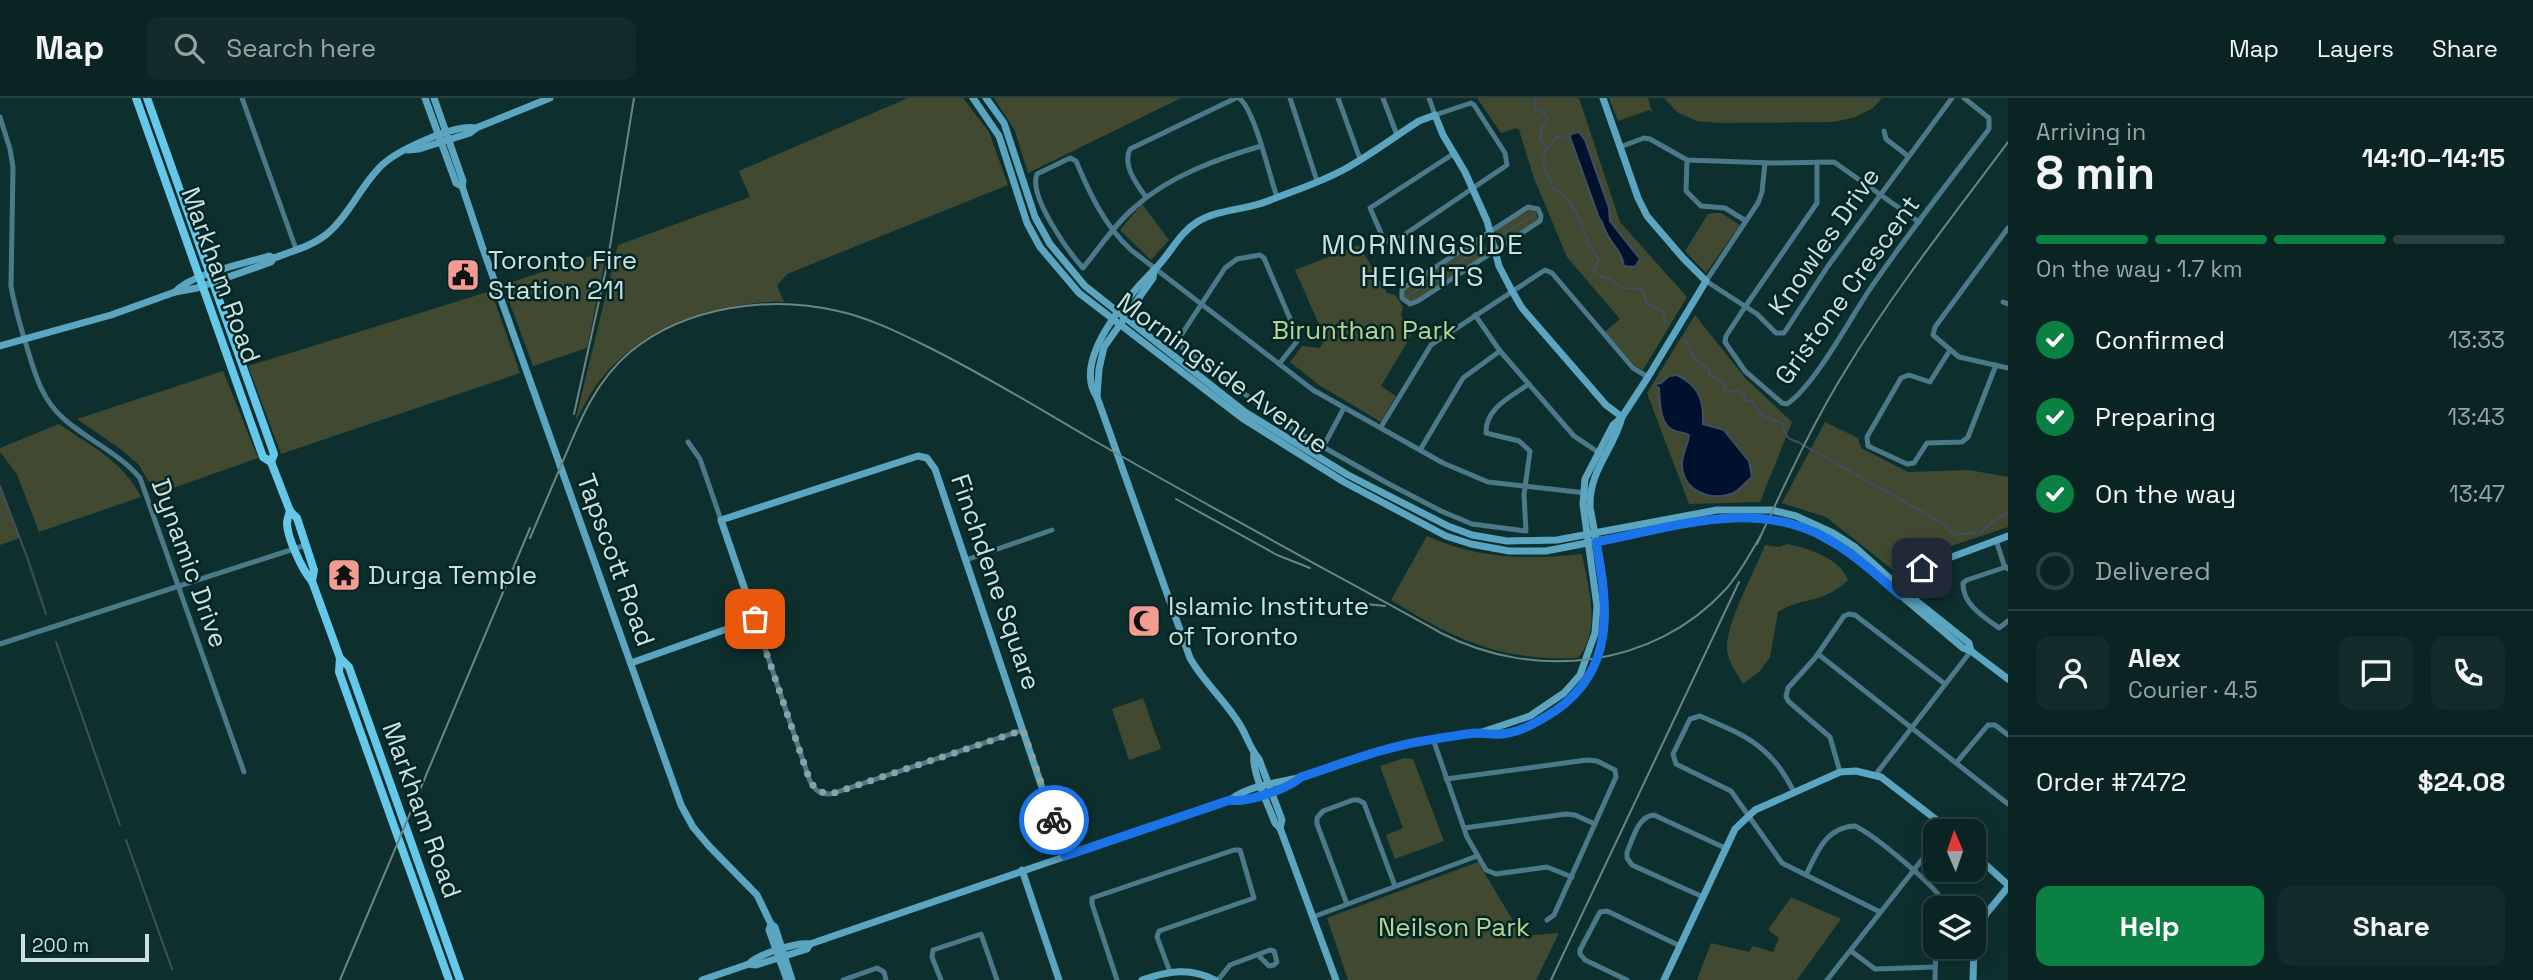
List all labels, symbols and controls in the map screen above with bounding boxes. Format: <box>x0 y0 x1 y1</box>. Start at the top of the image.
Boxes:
search box <box>146 17 636 80</box>
text: Map <box>35 27 104 69</box>
icon: search <box>170 29 208 67</box>
text: Search here <box>226 31 376 65</box>
text: Map <box>2229 33 2279 64</box>
text: Layers <box>2317 33 2394 64</box>
text: Share <box>2432 33 2498 64</box>
text: Arriving in <box>2036 117 2146 147</box>
text: 14:10–14:15 <box>2362 141 2505 175</box>
text: 8 min <box>2036 144 2155 202</box>
street label: Knowles Drive <box>1760 160 1888 322</box>
street label: Markham Road <box>173 182 269 368</box>
street label: Gristone Crescent <box>1767 189 1927 391</box>
district label: MORNINGSIDE HEIGHTS <box>1321 226 1525 294</box>
place label: Toronto Fire Station 211 <box>488 243 637 307</box>
text: On the way · 1.7 km <box>2036 254 2243 284</box>
public building icon: Toronto Fire Station 211 <box>444 256 482 294</box>
street label: Morningside Avenue <box>1110 285 1336 461</box>
park label: Birunthan Park <box>1272 313 1456 347</box>
icon: check <box>2036 321 2074 359</box>
text: Confirmed <box>2095 323 2225 357</box>
text: 13:33 <box>2448 325 2505 355</box>
icon: check <box>2036 398 2074 436</box>
text: Preparing <box>2095 400 2216 434</box>
text: 13:43 <box>2447 402 2505 432</box>
street label: Tapscott Road <box>569 469 663 651</box>
street label: Finchdene Square <box>943 470 1049 694</box>
street label: Dynamic Drive <box>144 474 236 652</box>
icon: check <box>2036 475 2074 513</box>
text: On the way <box>2095 477 2236 511</box>
text: 13:47 <box>2449 479 2505 509</box>
pin <box>1892 538 1952 598</box>
icon: home <box>1903 549 1941 587</box>
text: Delivered <box>2095 554 2211 588</box>
temple icon: Durga Temple <box>325 556 363 594</box>
place label: Durga Temple <box>368 558 537 592</box>
pin <box>725 589 785 649</box>
place label: Islamic Institute of Toronto <box>1168 589 1369 653</box>
icon: bag <box>736 600 774 638</box>
mosque icon: Islamic Institute of Toronto <box>1125 602 1163 640</box>
button: person <box>2036 636 2110 710</box>
button: chat <box>2339 636 2413 710</box>
button: phone <box>2431 636 2505 710</box>
text: Alex <box>2128 641 2181 675</box>
text: Courier · 4.5 <box>2128 675 2258 705</box>
street label: Markham Road <box>374 717 470 903</box>
text: Order #7472 <box>2036 765 2186 799</box>
text: $24.08 <box>2418 765 2505 799</box>
courier <box>1019 785 1089 855</box>
icon: bike <box>1035 801 1073 839</box>
north arrow <box>1923 819 1986 882</box>
map controls <box>1923 819 1986 959</box>
button: Help <box>2036 886 2264 966</box>
button: Share <box>2278 886 2505 966</box>
button: layers <box>1923 896 1986 959</box>
park label: Neilson Park <box>1378 910 1530 944</box>
scale bar <box>21 931 149 963</box>
text: 200 m <box>32 933 89 958</box>

